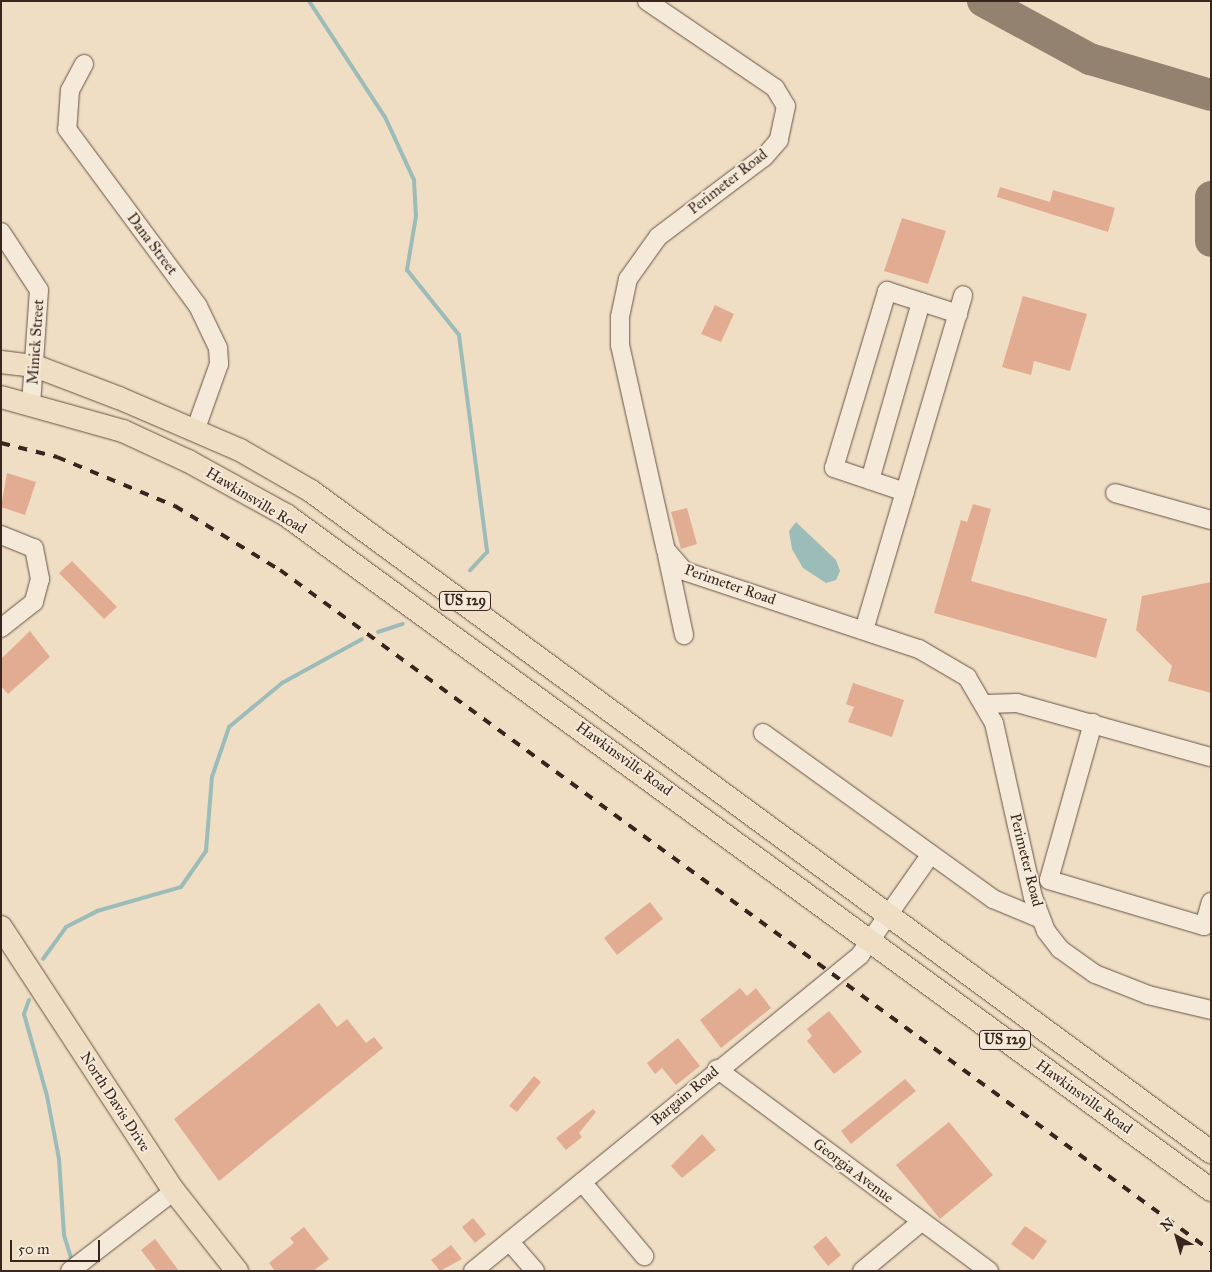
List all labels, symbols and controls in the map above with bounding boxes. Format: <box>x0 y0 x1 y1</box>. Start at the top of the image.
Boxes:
street label: Perimeter Road <box>685 146 771 218</box>
street label: Dana Street <box>123 209 181 279</box>
street label: Minick Street <box>24 299 48 385</box>
street label: Hawkinsville Road <box>202 464 310 538</box>
street label: Perimeter Road <box>682 561 778 609</box>
road number: US 129 <box>439 590 491 612</box>
street label: Hawkinsville Road <box>572 718 676 800</box>
street label: Perimeter Road <box>1006 812 1046 908</box>
road number: US 129 <box>979 1028 1031 1052</box>
street label: North Davis Drive <box>76 1049 154 1155</box>
street label: Hawkinsville Road <box>1032 1056 1136 1138</box>
street label: Bargain Road <box>648 1063 722 1129</box>
street label: Georgia Avenue <box>809 1135 897 1207</box>
north arrow <box>1152 1212 1202 1262</box>
text: N <box>1158 1214 1177 1235</box>
scale bar <box>12 1230 102 1262</box>
text: 50 m <box>18 1240 50 1258</box>

